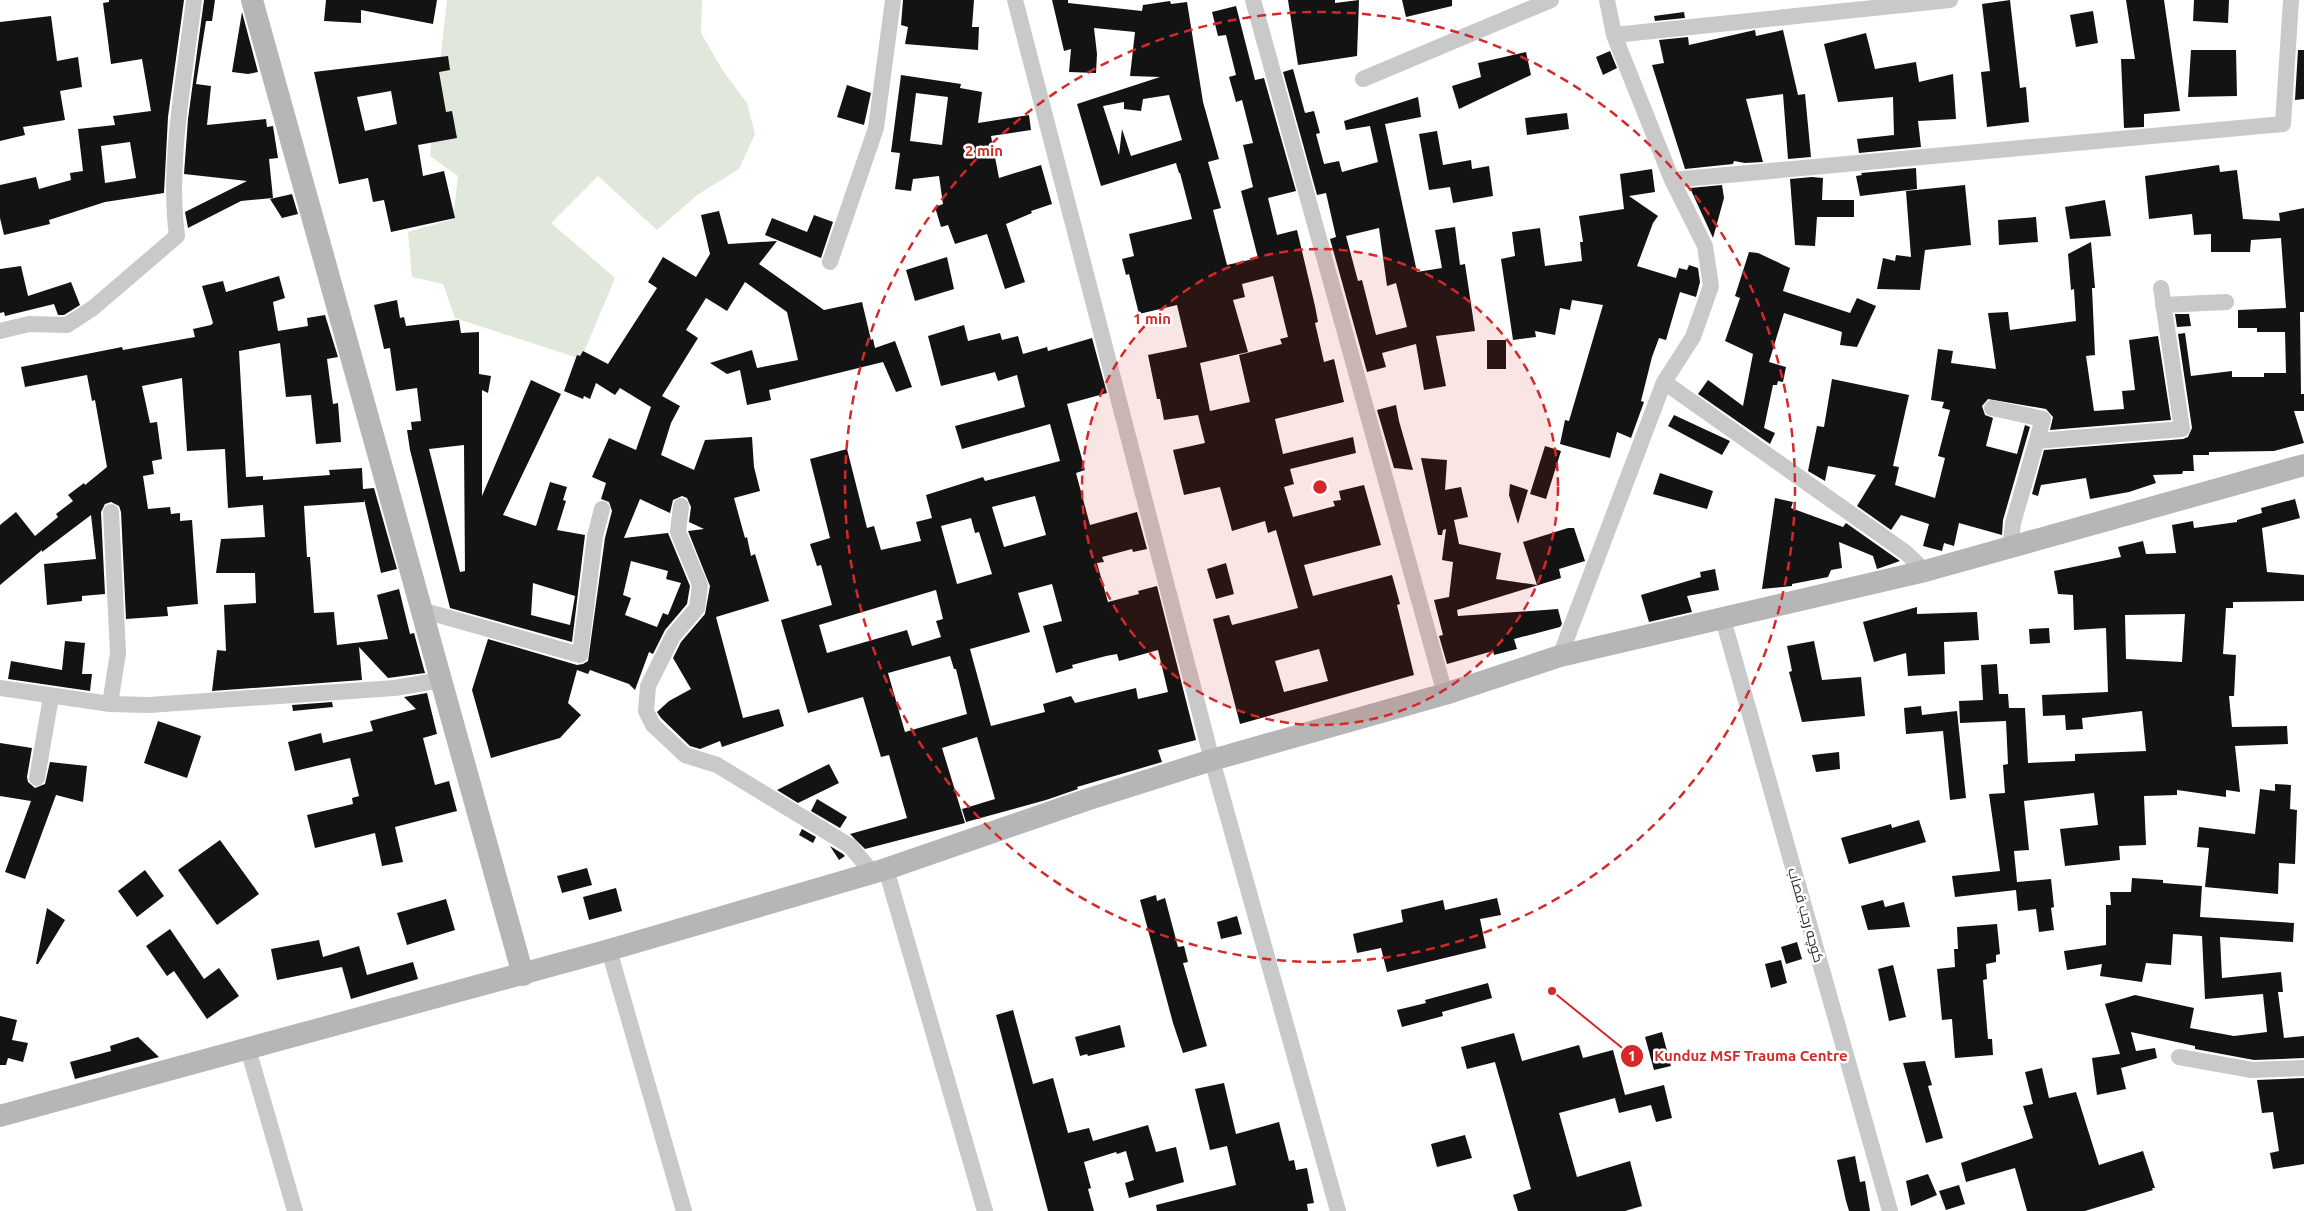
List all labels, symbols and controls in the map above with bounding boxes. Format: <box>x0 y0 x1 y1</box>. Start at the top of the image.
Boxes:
text: 2 min <box>965 142 1003 159</box>
text: 1 min <box>1133 310 1171 327</box>
centre of rings <box>1311 478 1329 496</box>
street label: کوچه رجب قصاب <box>1783 866 1827 965</box>
callout: Kunduz MSF Trauma Centre <box>1619 1041 1857 1071</box>
text: 1 <box>1628 1047 1636 1064</box>
text: Kunduz MSF Trauma Centre <box>1654 1047 1848 1064</box>

